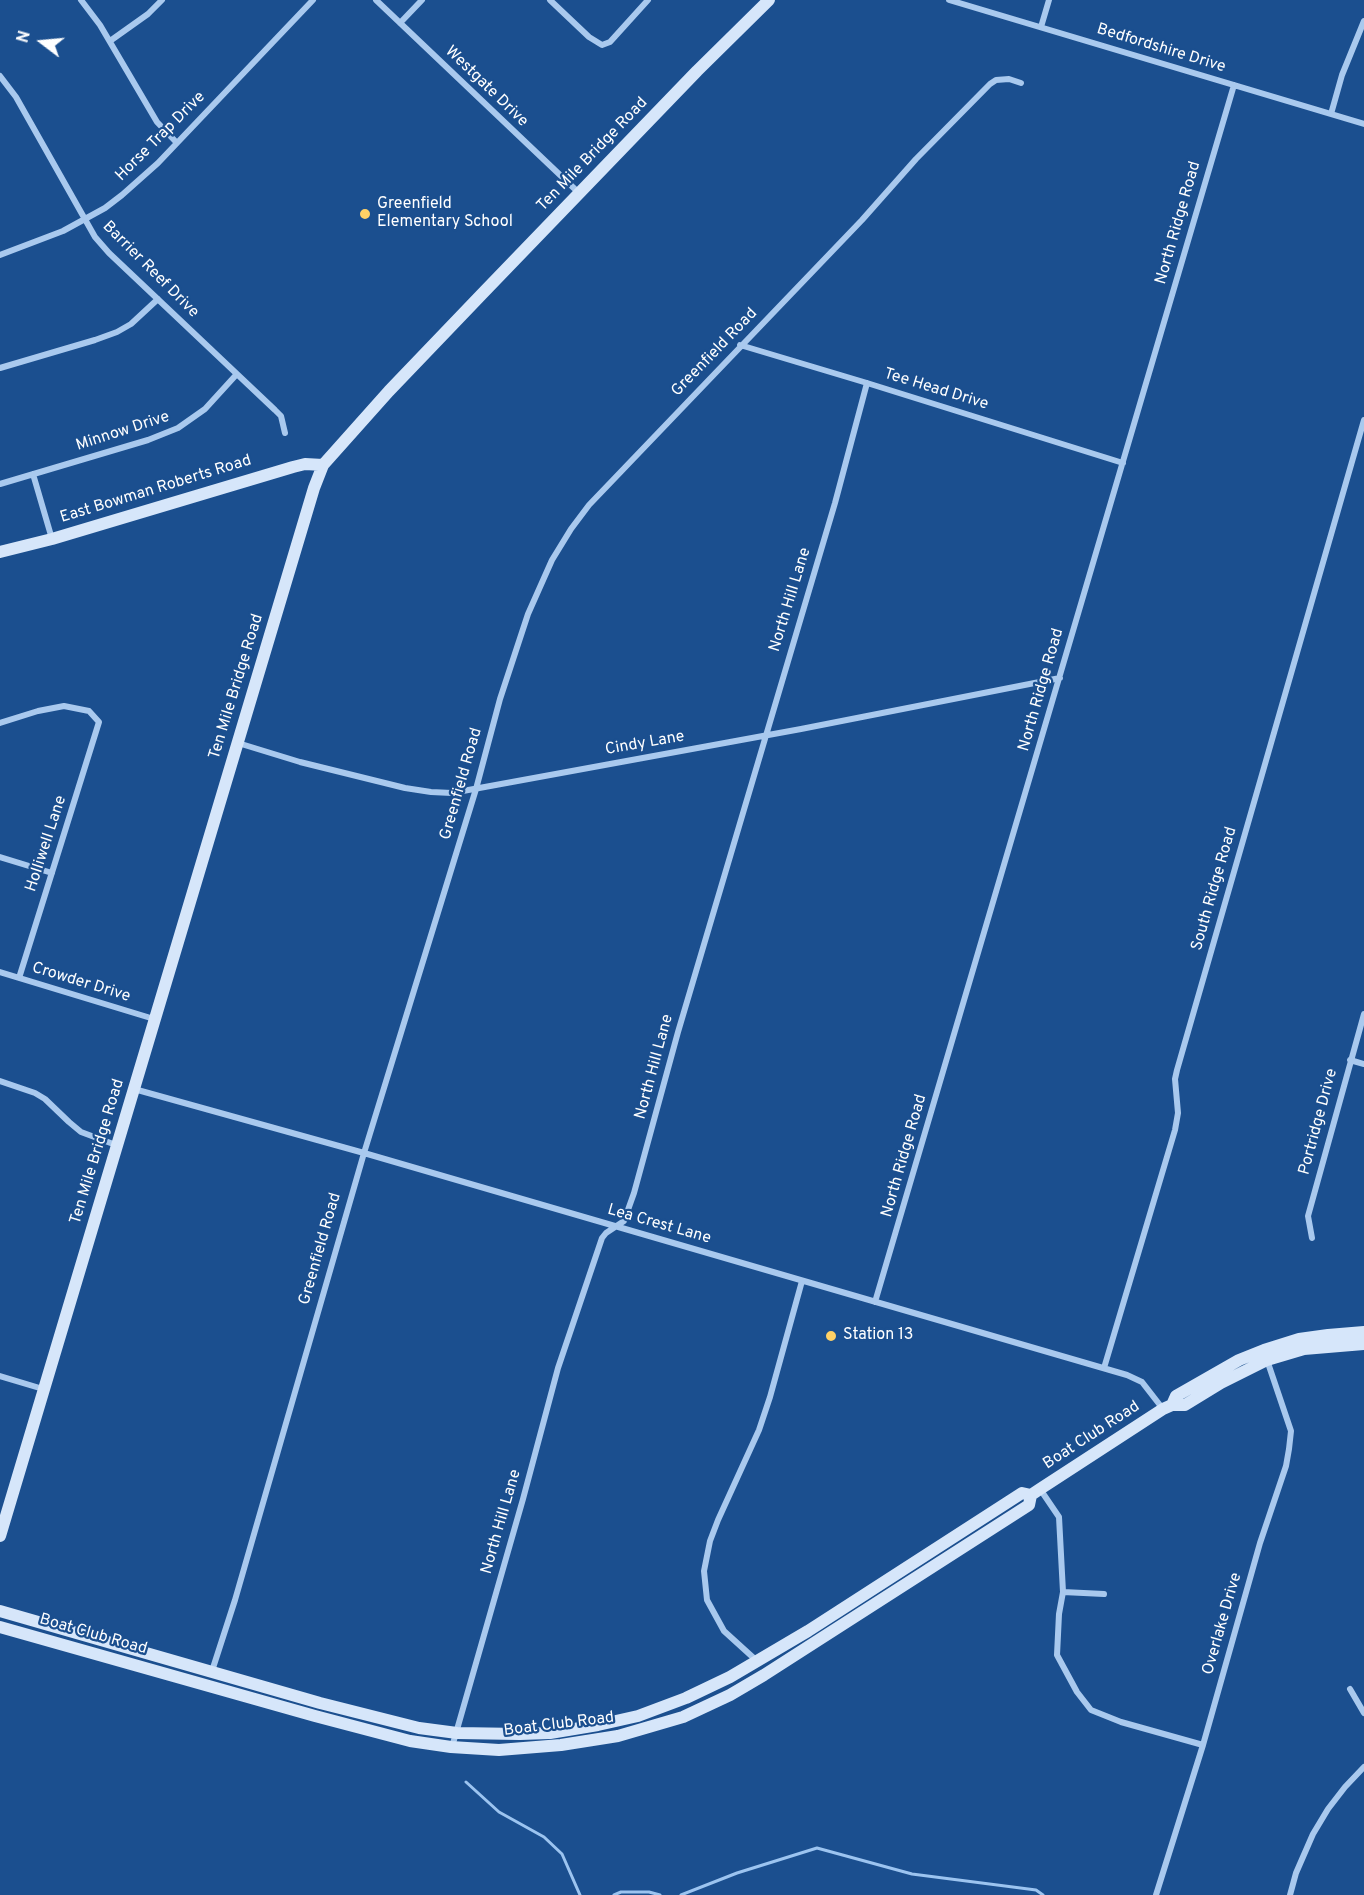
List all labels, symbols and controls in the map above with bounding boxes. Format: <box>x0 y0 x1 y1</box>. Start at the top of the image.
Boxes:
north arrow <box>12 12 72 72</box>
street label: Bedfordshire Drive <box>1094 20 1228 78</box>
text: N <box>13 29 36 45</box>
street label: Westgate Drive <box>440 42 532 132</box>
street label: Horse Trap Drive <box>112 88 210 186</box>
street label: Ten Mile Bridge Road <box>534 94 652 216</box>
street label: North Ridge Road <box>1152 159 1206 287</box>
place label: Greenfield Elementary School <box>377 195 513 233</box>
marker: Greenfield Elementary School <box>358 207 372 221</box>
street label: Barrier Reef Drive <box>98 218 202 322</box>
street label: Greenfield Road <box>668 305 762 401</box>
street label: Tee Head Drive <box>881 365 991 415</box>
street label: Minnow Drive <box>74 408 172 456</box>
street label: East Bowman Roberts Road <box>58 452 254 528</box>
street label: North Hill Lane <box>766 546 816 654</box>
street label: Ten Mile Bridge Road <box>206 612 268 762</box>
street label: North Ridge Road <box>1015 626 1069 754</box>
street label: Greenfield Road <box>437 726 487 842</box>
street label: Cindy Lane <box>604 728 686 760</box>
street label: Holliwell Lane <box>22 793 72 895</box>
street label: South Ridge Road <box>1188 825 1242 953</box>
street label: Crowder Drive <box>29 959 133 1007</box>
street label: North Hill Lane <box>632 1012 678 1122</box>
street label: Portridge Drive <box>1296 1067 1342 1177</box>
street label: Ten Mile Bridge Road <box>67 1077 129 1227</box>
street label: North Ridge Road <box>878 1092 932 1220</box>
street label: Greenfield Road <box>296 1191 346 1307</box>
street label: Lea Crest Lane <box>605 1201 713 1249</box>
place label: Station 13 <box>843 1326 913 1346</box>
marker: Station 13 <box>824 1329 838 1343</box>
street label: Boat Club Road <box>1040 1398 1144 1474</box>
street label: North Hill Lane <box>478 1467 526 1577</box>
street label: Overlake Drive <box>1199 1571 1247 1677</box>
street label: Boat Club Road <box>37 1610 149 1660</box>
street label: Boat Club Road <box>503 1709 615 1741</box>

